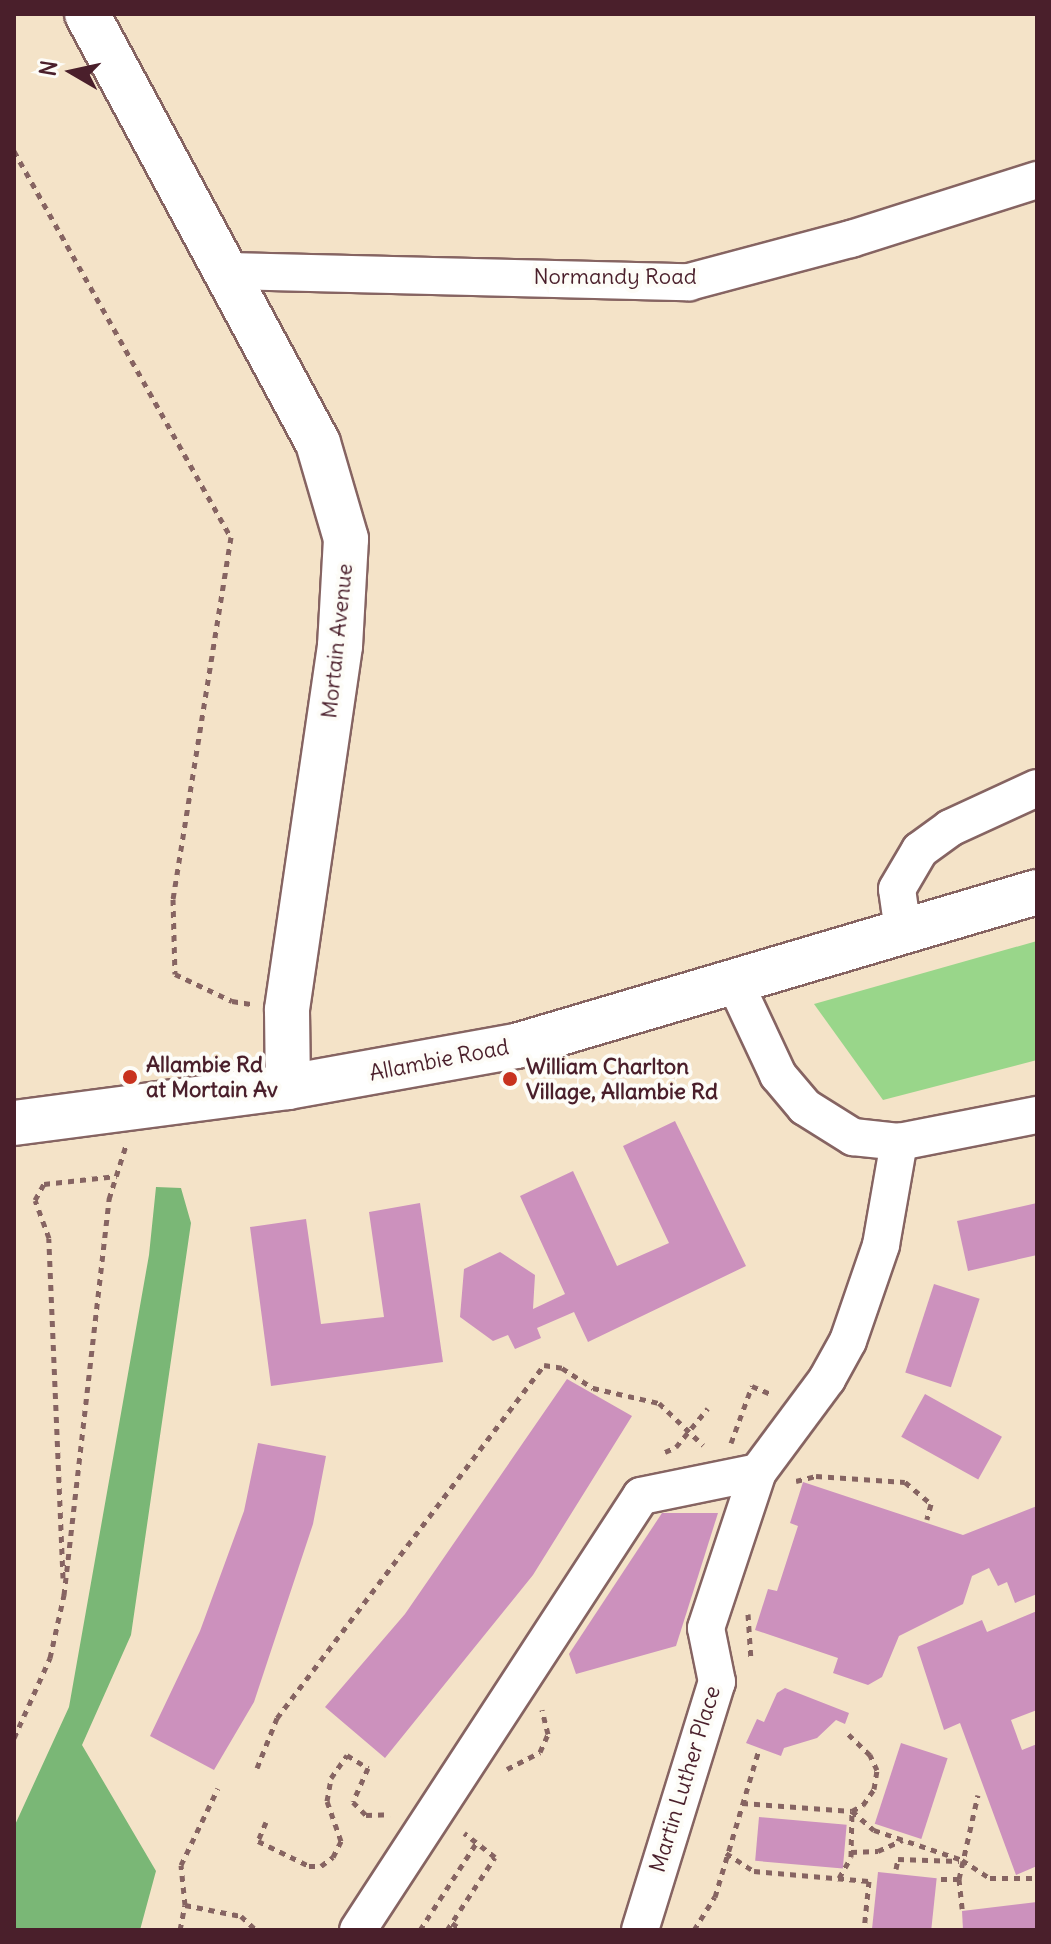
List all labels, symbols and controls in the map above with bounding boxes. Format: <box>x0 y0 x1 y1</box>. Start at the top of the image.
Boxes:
north arrow <box>32 32 112 112</box>
text: N <box>33 59 63 78</box>
street label: Normandy Road <box>533 264 697 290</box>
street label: Mortain Avenue <box>316 562 358 720</box>
street label: Allambie Road <box>367 1034 511 1086</box>
place label: Allambie Rd at Mortain Av <box>146 1051 278 1102</box>
place label: William Charlton Village, Allambie Rd <box>526 1053 718 1104</box>
marker: Allambie Rd at Mortain Av <box>121 1068 139 1086</box>
marker: William Charlton Village, Allambie Rd <box>501 1070 519 1088</box>
street label: Martin Luther Place <box>644 1683 726 1875</box>

